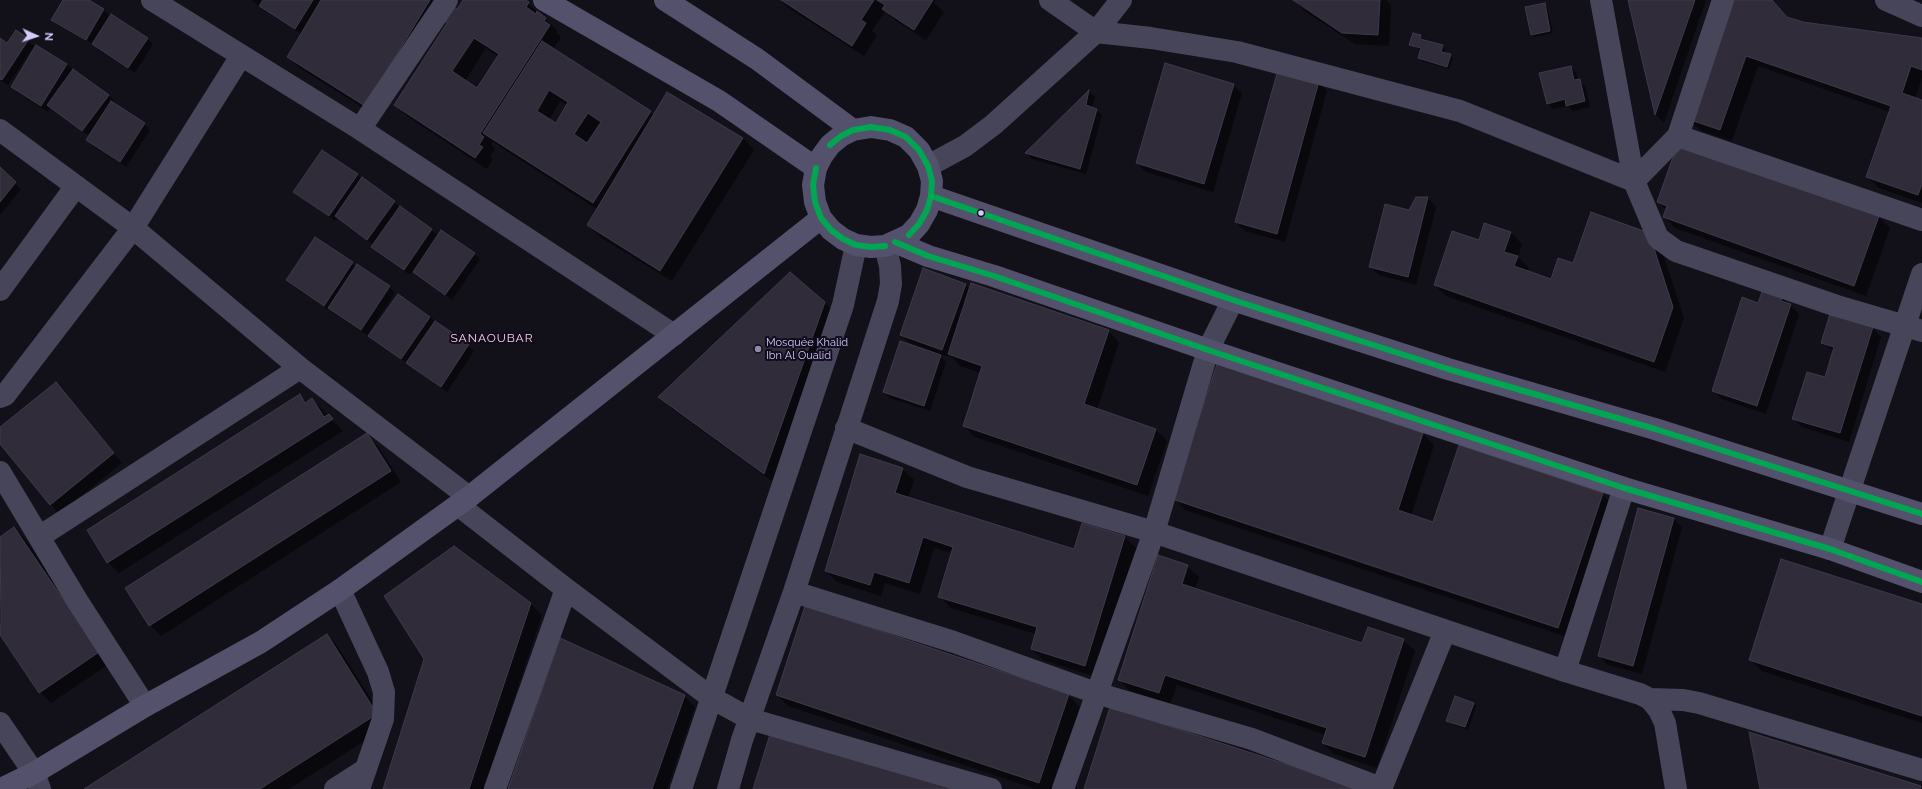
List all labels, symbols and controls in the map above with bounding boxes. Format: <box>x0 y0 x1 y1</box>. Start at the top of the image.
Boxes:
north arrow <box>16 16 56 56</box>
text: N <box>42 32 55 41</box>
unlabelled marker <box>976 208 986 218</box>
district label: SANAOUBAR <box>450 331 534 345</box>
place label: Mosquée Khalid Ibn Al Oualid <box>766 336 848 362</box>
marker: Mosquée Khalid Ibn Al Oualid <box>753 344 763 354</box>

